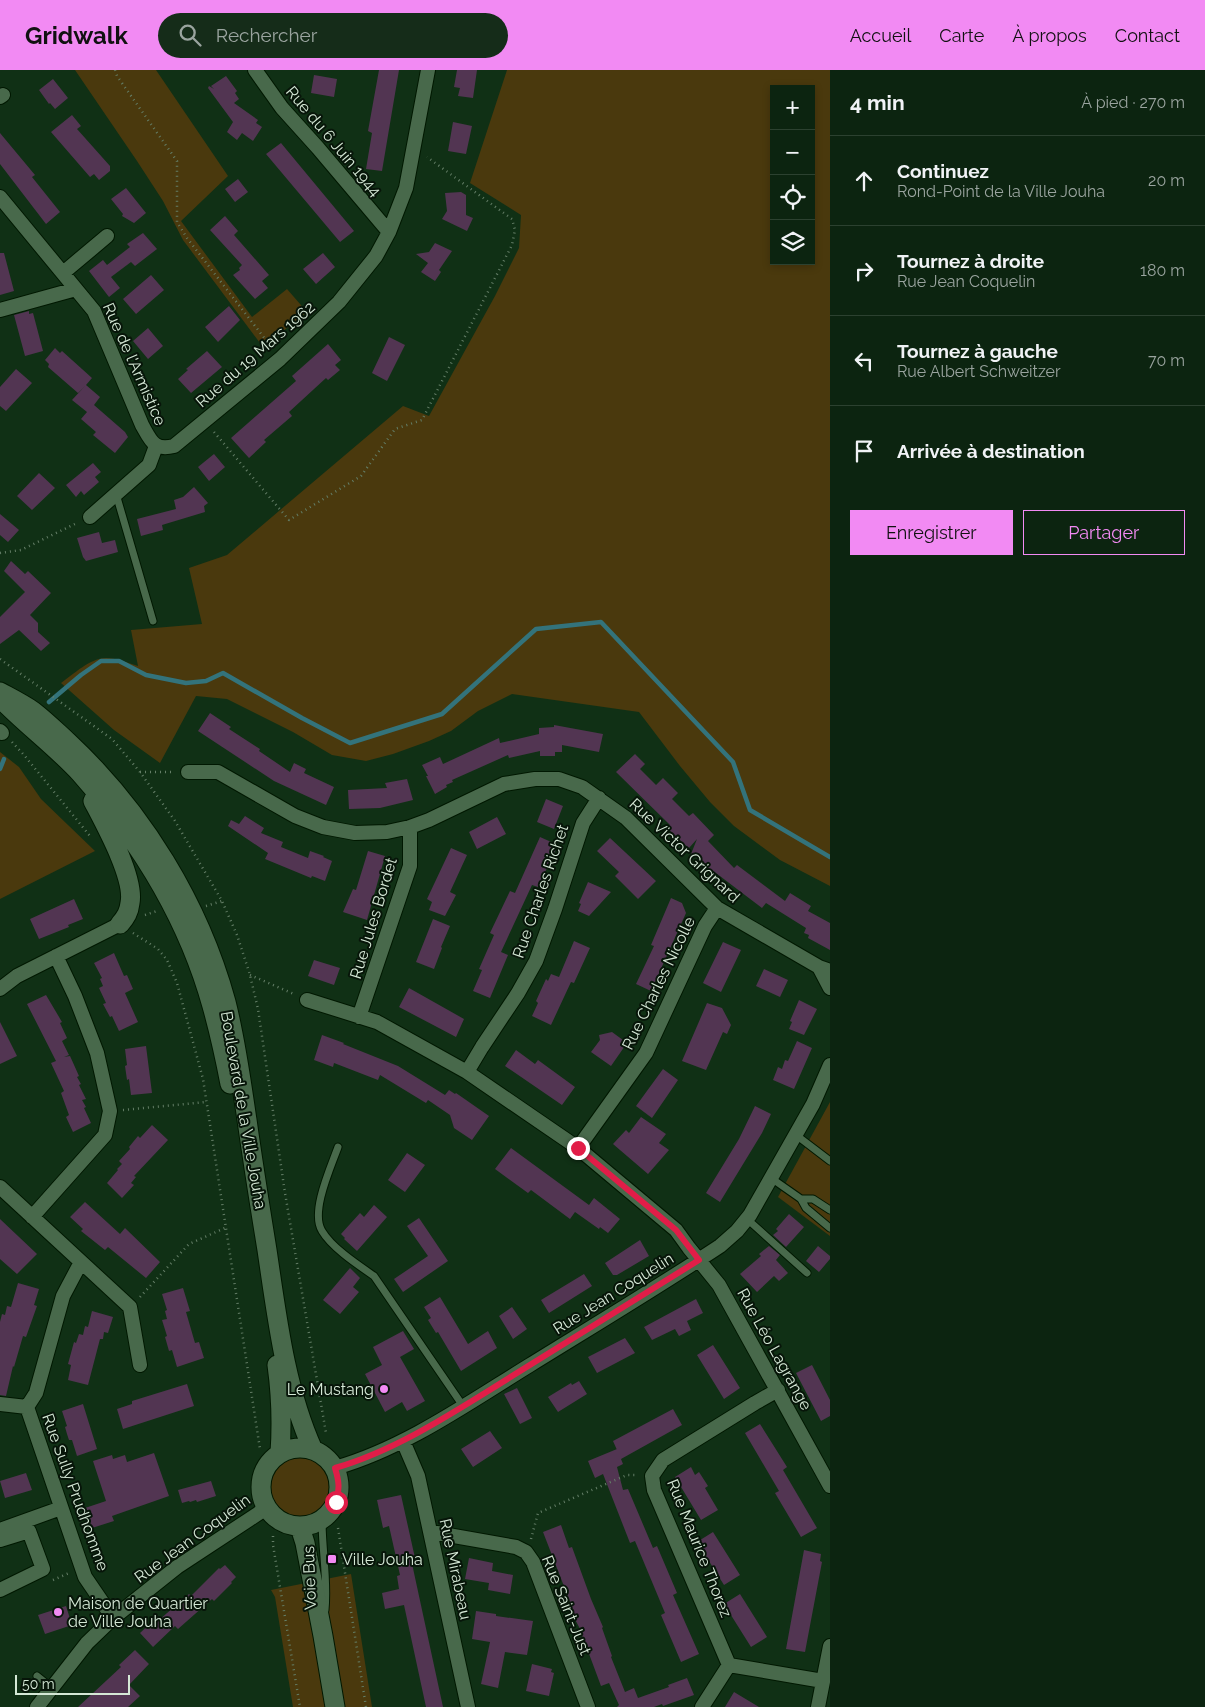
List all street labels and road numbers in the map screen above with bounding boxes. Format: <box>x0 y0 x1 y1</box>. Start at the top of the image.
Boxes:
street label: Rue du 6 Juin 1944 <box>282 82 385 200</box>
street label: Rue du 19 Mars 1962 <box>192 298 319 411</box>
street label: Rue de l'Armistice <box>99 300 170 428</box>
street label: Rue Victor Grignard <box>626 794 744 906</box>
street label: Rue Charles Richet <box>509 821 572 961</box>
street label: Rue Jules Bordet <box>346 855 401 981</box>
street label: Rue Charles Nicolle <box>618 914 699 1053</box>
street label: Boulevard de la Ville Jouha <box>217 1010 270 1210</box>
street label: Rue Jean Coquelin <box>550 1249 677 1338</box>
street label: Rue Léo Lagrange <box>733 1285 816 1413</box>
street label: Rue Sully Prudhomme <box>38 1411 113 1573</box>
street label: Rue Maurice Thorez <box>663 1476 736 1620</box>
street label: Rue Jean Coquelin <box>131 1490 254 1587</box>
street label: Rue Mirabeau <box>436 1517 475 1621</box>
street label: Voie Bus <box>299 1545 320 1610</box>
street label: Rue Saint-Just <box>538 1553 595 1658</box>

